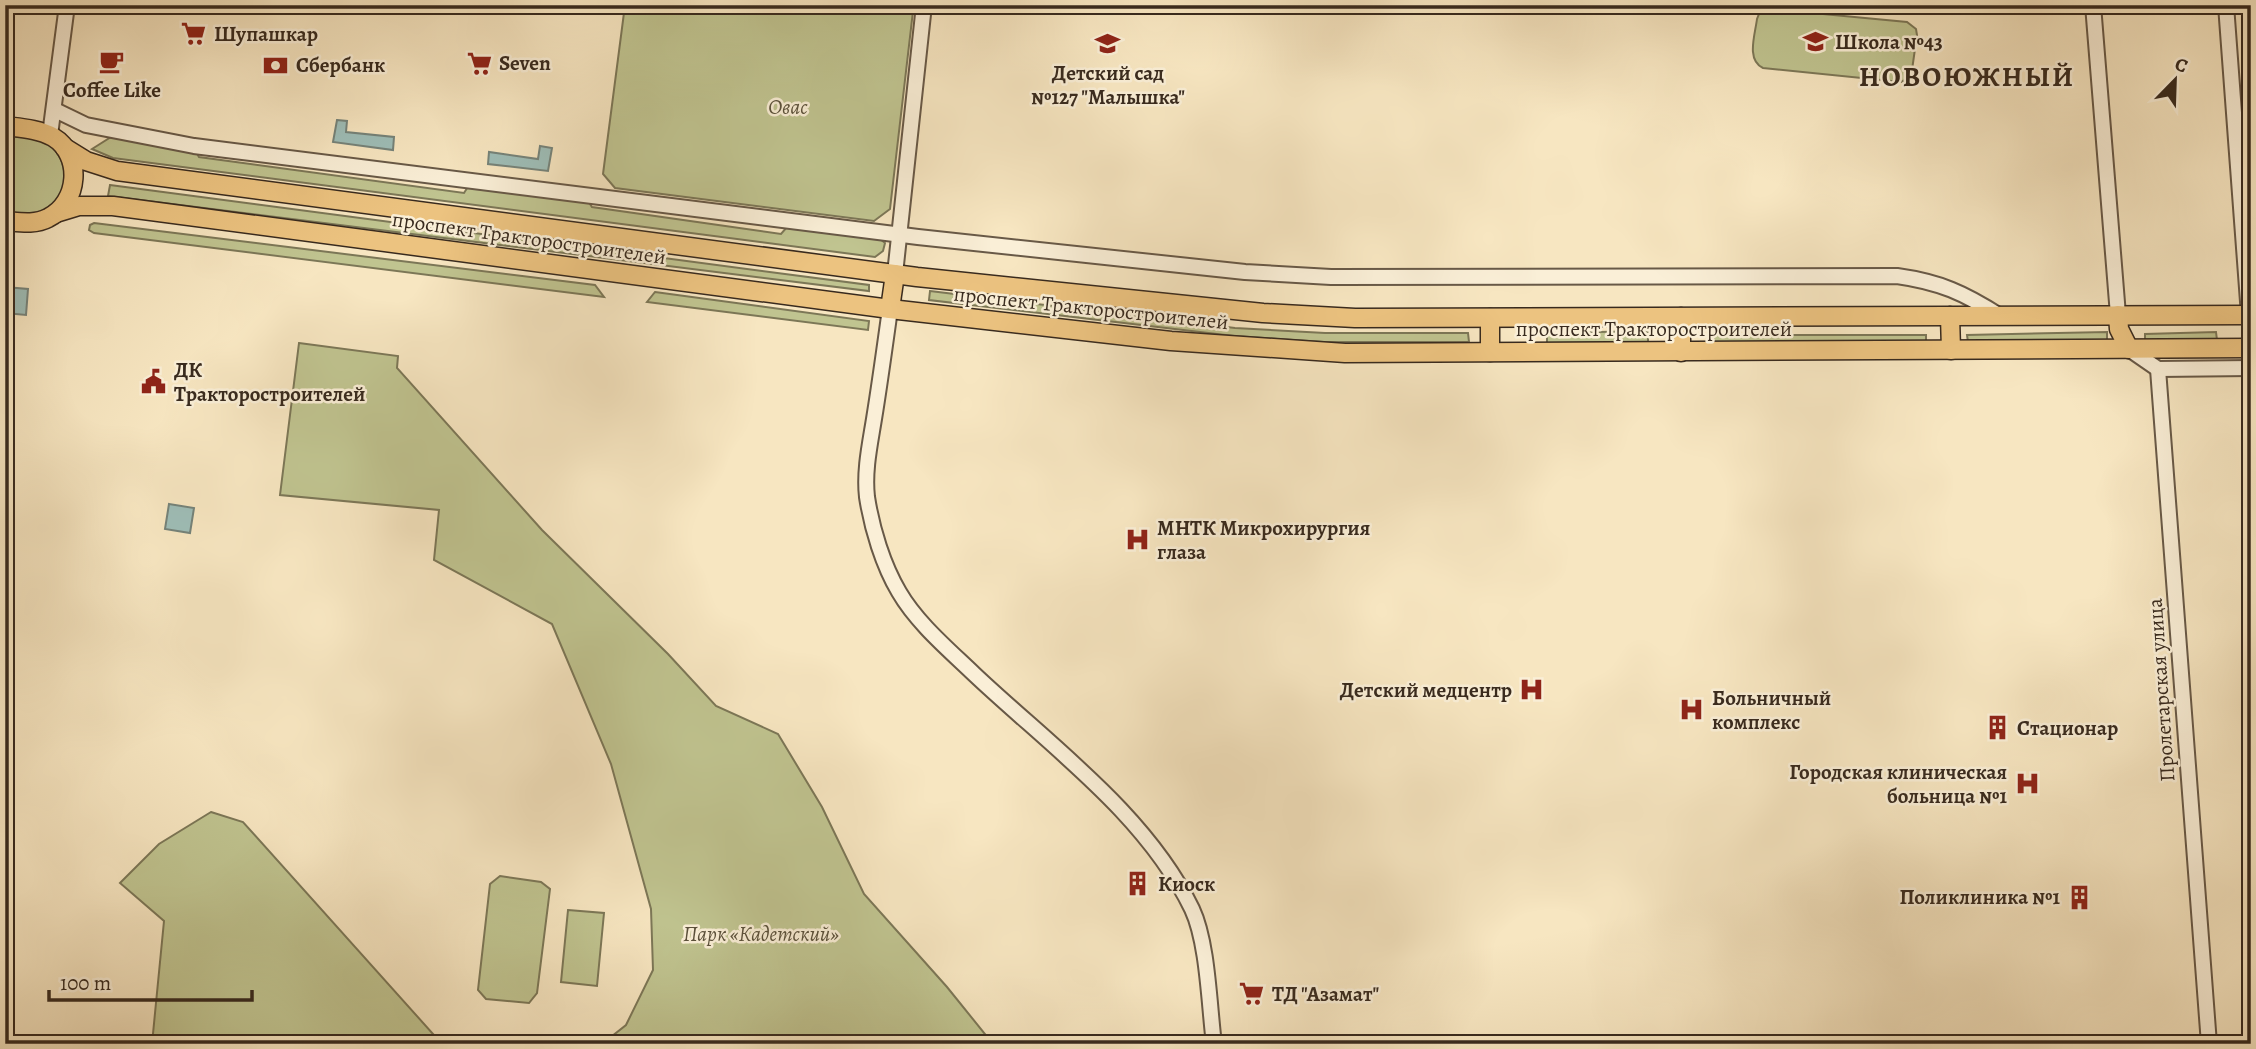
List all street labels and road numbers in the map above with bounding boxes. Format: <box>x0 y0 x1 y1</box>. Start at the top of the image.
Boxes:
street label: проспект Тракторостроителей <box>390 205 668 271</box>
street label: проспект Тракторостроителей <box>952 280 1230 336</box>
street label: проспект Тракторостроителей <box>1516 315 1792 343</box>
street label: Пролетарская улица <box>2141 597 2181 783</box>

